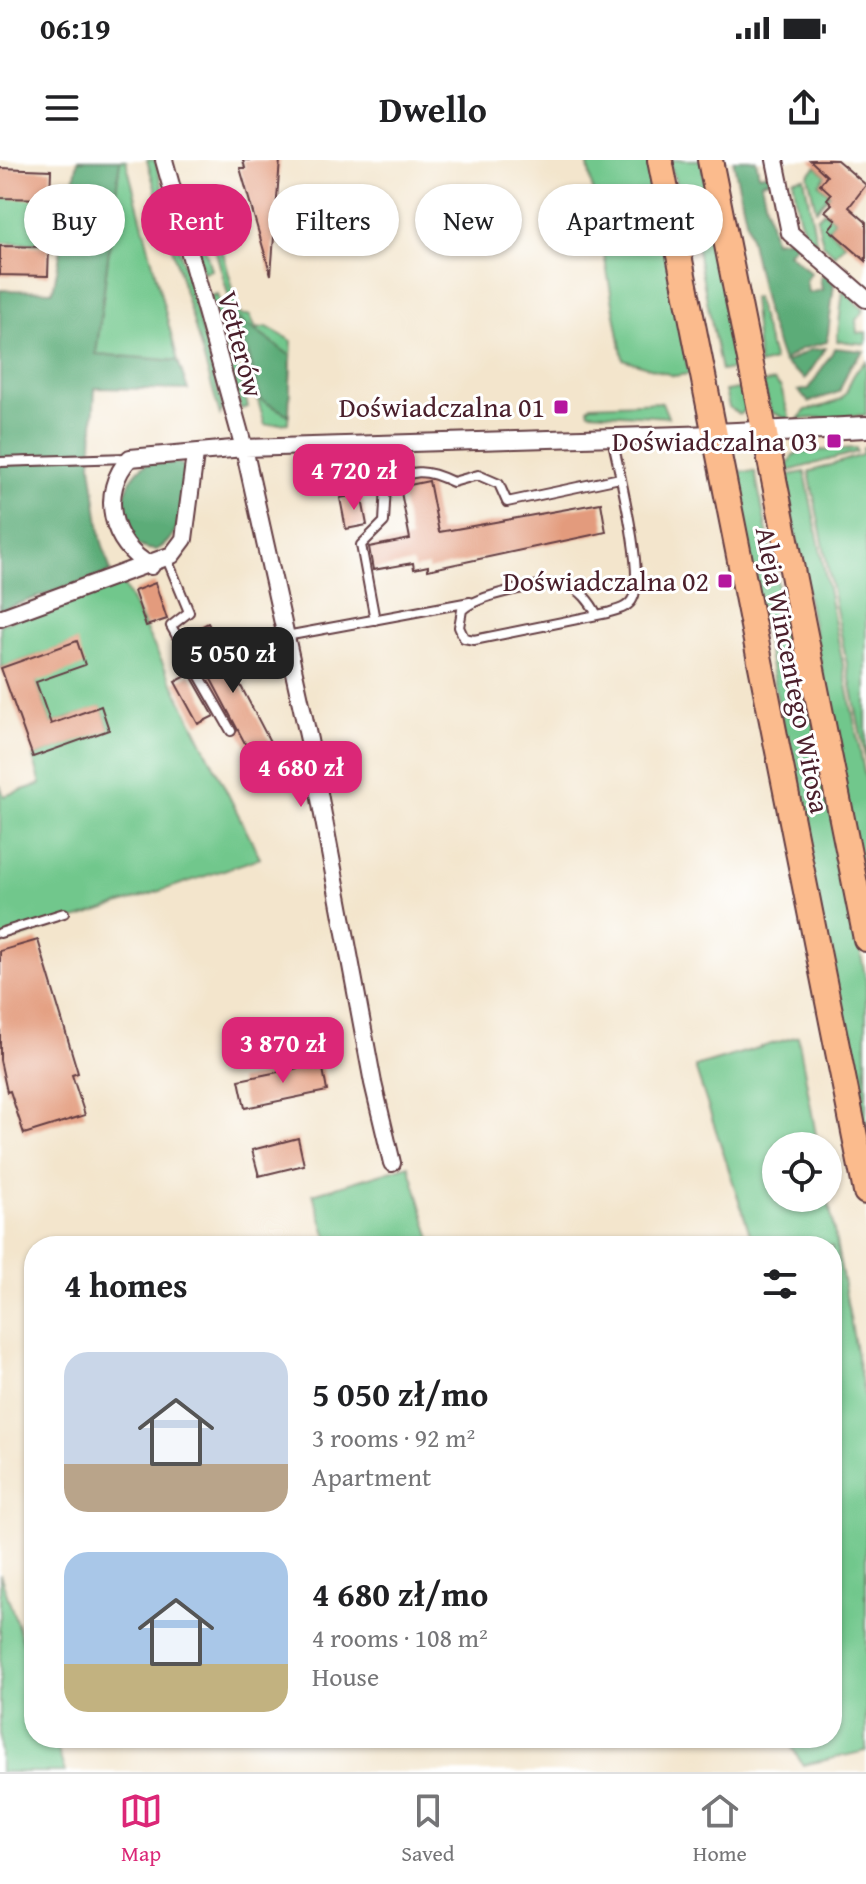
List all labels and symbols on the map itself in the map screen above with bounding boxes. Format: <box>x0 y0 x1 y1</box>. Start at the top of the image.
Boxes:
street label: Vetterów <box>208 286 275 402</box>
place label: Doświadczalna 01 <box>339 386 545 427</box>
marker: Doświadczalna 01 <box>552 398 570 416</box>
place label: Doświadczalna 03 <box>612 420 818 461</box>
marker: Doświadczalna 03 <box>825 432 843 450</box>
pin: 4 720 zł <box>271 444 437 512</box>
street label: Aleja Wincentego Witosa <box>746 523 842 817</box>
place label: Doświadczalna 02 <box>503 560 709 601</box>
marker: Doświadczalna 02 <box>716 572 734 590</box>
pin: 5 050 zł <box>150 627 316 695</box>
pin: 4 680 zł <box>218 741 384 809</box>
pin: 3 870 zł <box>200 1017 366 1085</box>

